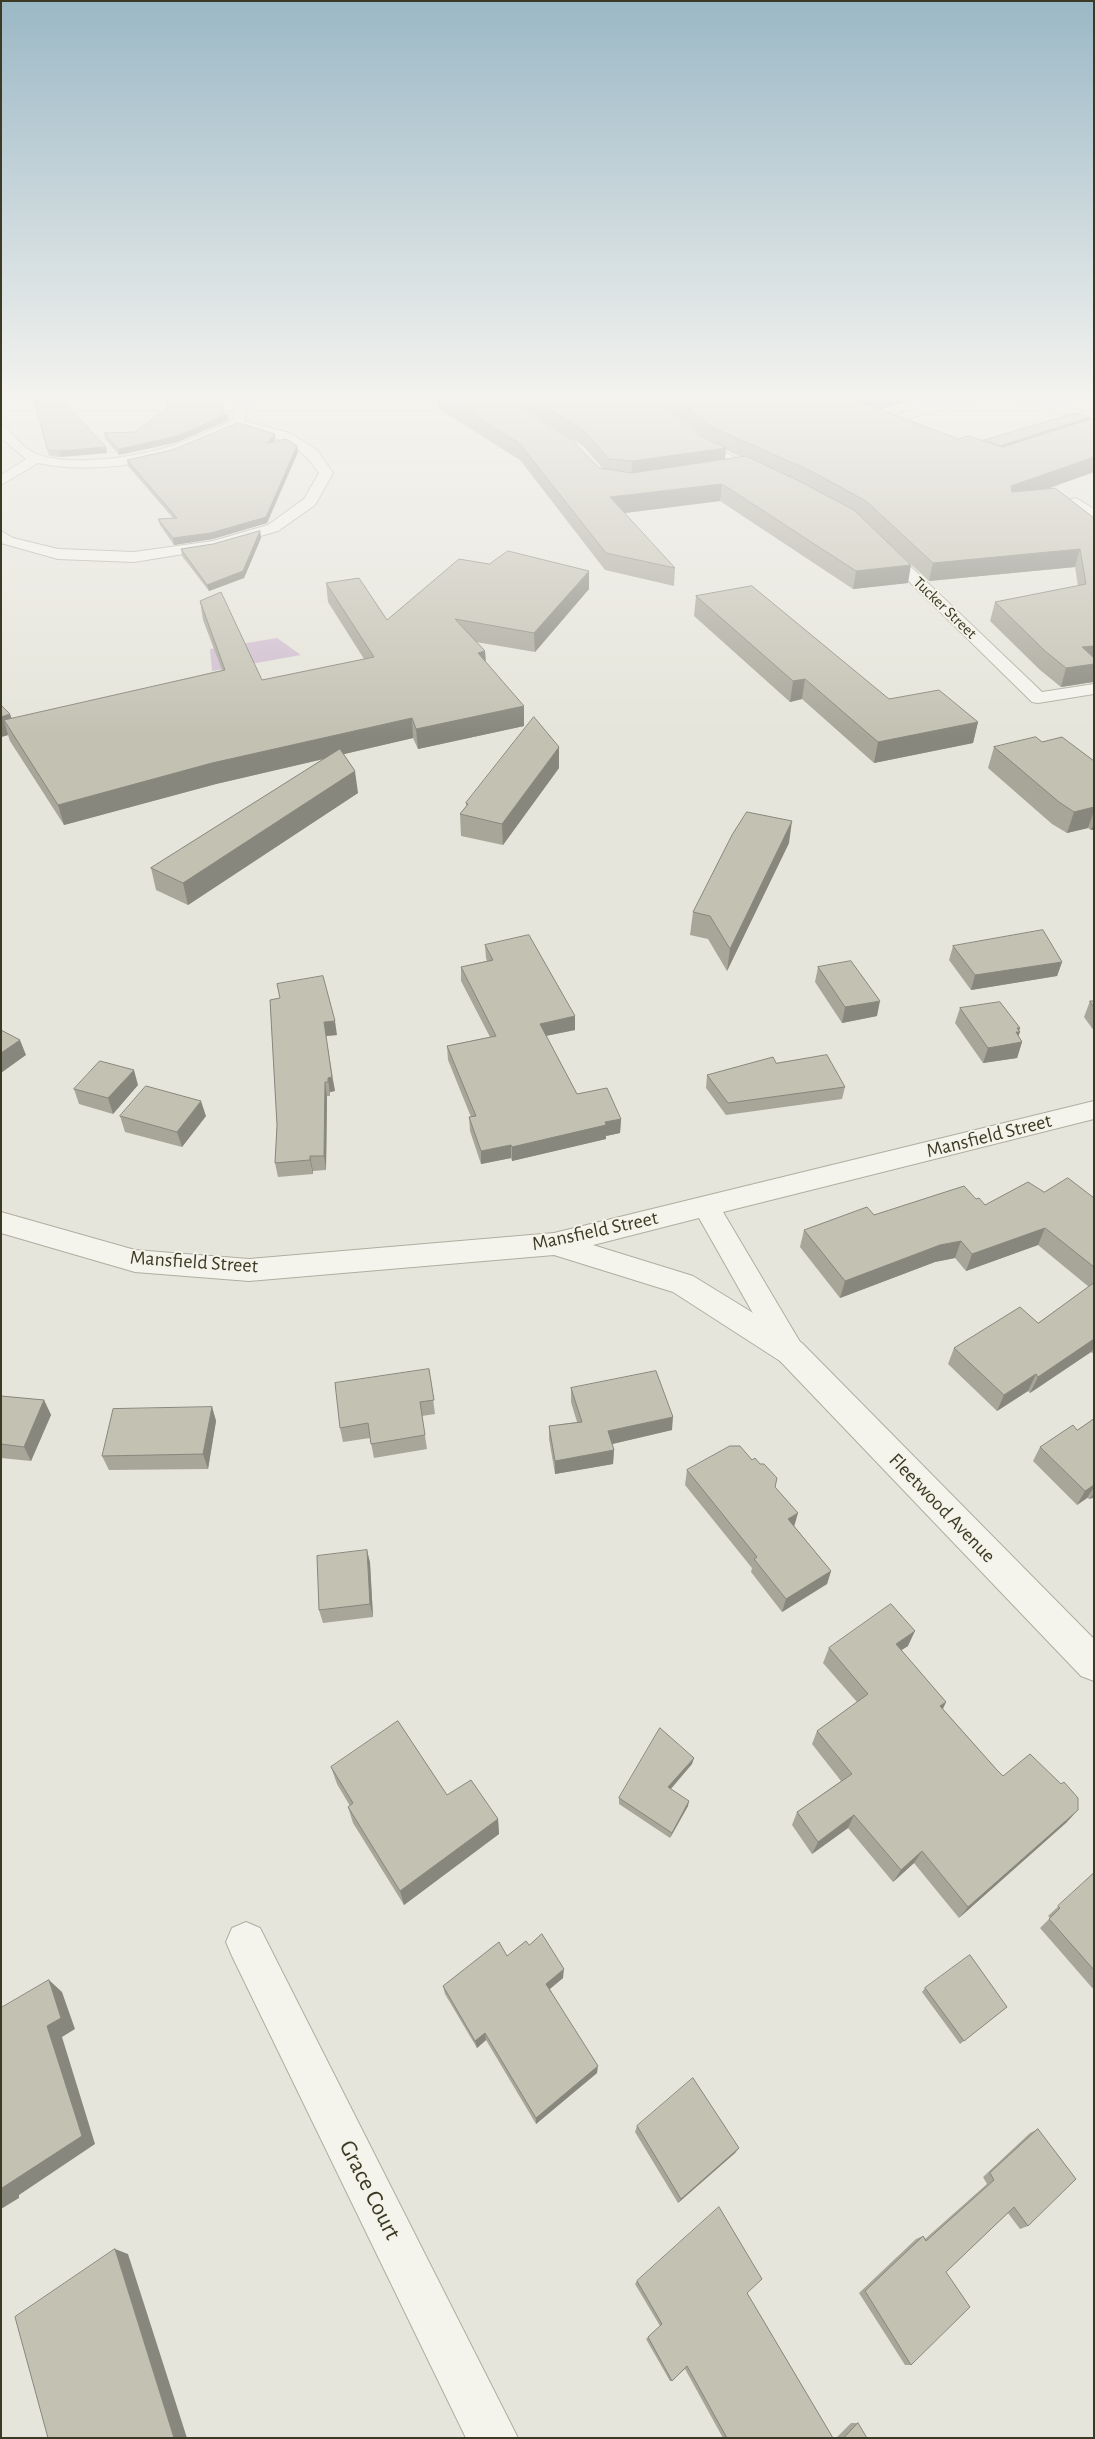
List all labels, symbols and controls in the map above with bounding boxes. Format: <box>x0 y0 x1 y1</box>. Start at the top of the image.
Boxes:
street label: Tucker Street <box>909 573 981 643</box>
street label: Mansfield Street <box>924 1109 1054 1163</box>
street label: Mansfield Street <box>530 1206 660 1256</box>
street label: Mansfield Street <box>129 1246 259 1278</box>
street label: Fleetwood Avenue <box>884 1448 1000 1568</box>
street label: Grace Court <box>333 2135 407 2245</box>

